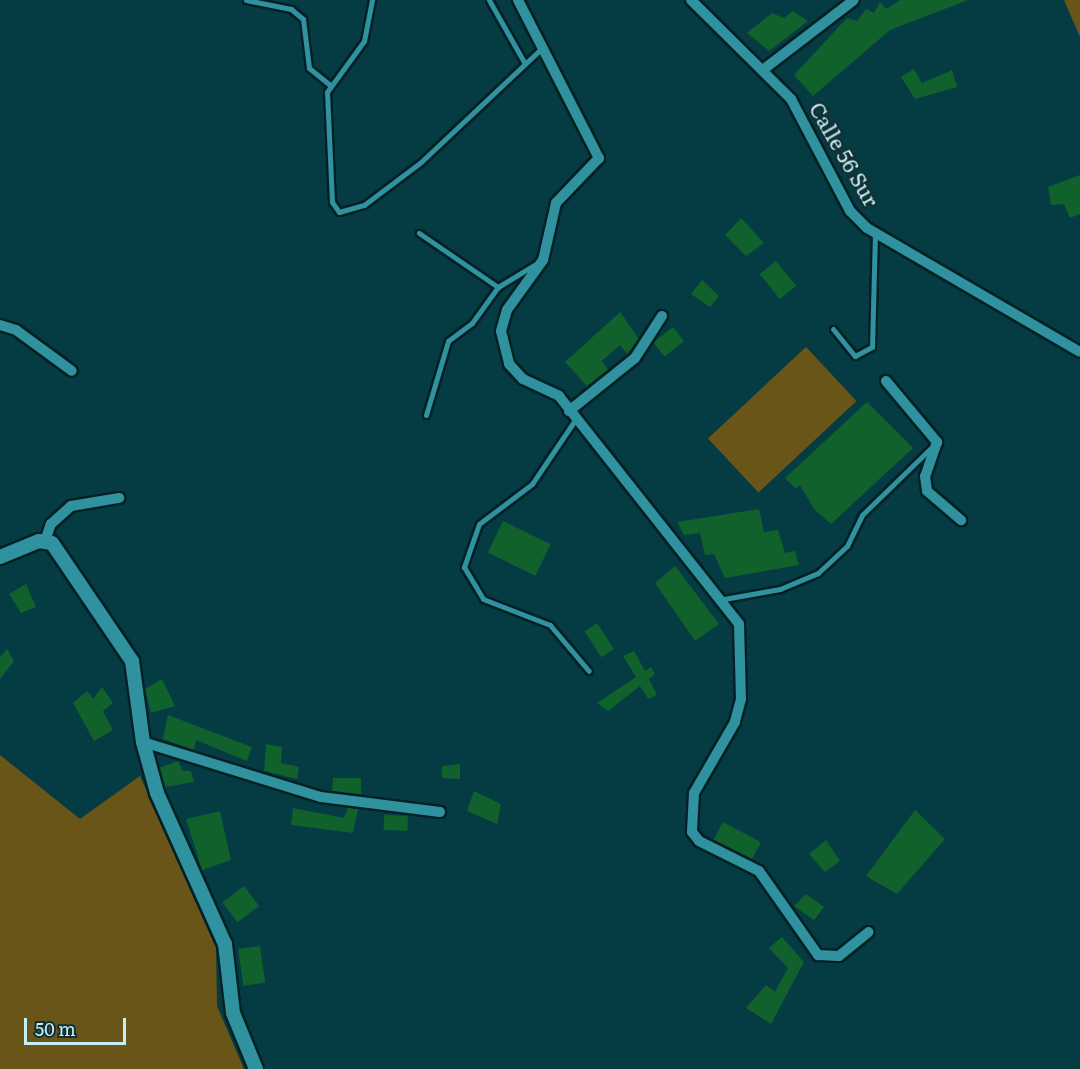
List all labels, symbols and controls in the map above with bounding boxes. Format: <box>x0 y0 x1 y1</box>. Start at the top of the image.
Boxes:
street label: Calle 56 Sur <box>805 97 885 211</box>
scale bar <box>27 1006 129 1044</box>
text: 50 m <box>35 1015 76 1042</box>

